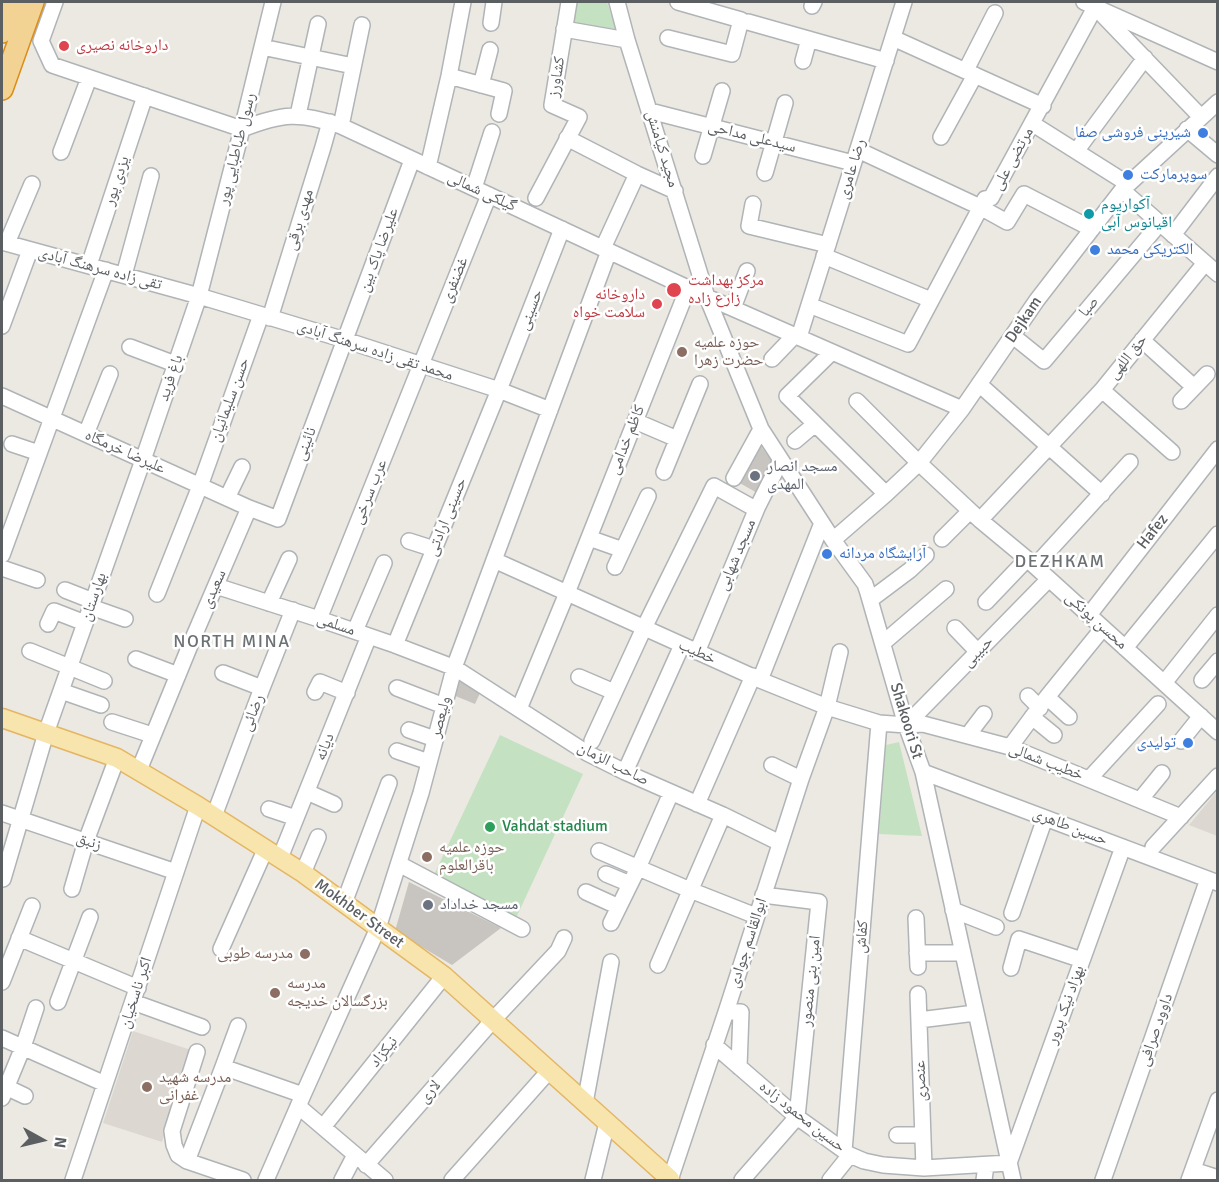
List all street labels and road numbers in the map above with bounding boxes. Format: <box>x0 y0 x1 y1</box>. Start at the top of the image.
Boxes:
street label: کشاورز <box>544 55 570 99</box>
street label: رسول طباطبایی پور <box>214 91 260 207</box>
street label: مجید کیامنش <box>641 108 683 190</box>
street label: سیدعلی مداحی <box>706 117 798 157</box>
street label: مرتضی علی <box>988 124 1038 194</box>
street label: رضا عامری <box>834 137 870 201</box>
street label: یزدی پور <box>100 154 134 208</box>
street label: گيلکی شمالی <box>445 168 519 216</box>
street label: مهدی برقی <box>282 187 318 253</box>
street label: علیرضا پاک بین <box>355 205 403 295</box>
street label: تقی زاده سرهنگ آبادی <box>36 243 164 295</box>
street label: غضنفری <box>437 254 473 306</box>
street label: حسینی <box>514 287 548 333</box>
street label: Dejkam <box>1002 293 1046 347</box>
street label: صبا <box>1075 293 1103 321</box>
street label: محمد تقی زاده سرهنگ آبادی <box>295 317 455 385</box>
street label: حق اللهی <box>1104 331 1152 383</box>
street label: باغ فرید <box>154 352 188 404</box>
street label: حسن سلیمانیان <box>206 355 254 445</box>
street label: کاظم خدامی <box>604 403 650 477</box>
street label: نائینی <box>291 425 321 463</box>
street label: علیرضا خرمگاه <box>82 426 168 478</box>
street label: عرب سرخی <box>348 457 392 527</box>
street label: حسینی ارادتی <box>423 475 471 559</box>
street label: Hafez <box>1133 511 1173 553</box>
street label: مسجد شهابی <box>713 516 761 594</box>
street label: سعیدی <box>197 567 231 611</box>
street label: بهارستان <box>77 570 111 624</box>
street label: محسن پونکی <box>1061 588 1131 654</box>
street label: مسلمی <box>314 610 358 640</box>
street label: حبیبی <box>958 632 998 672</box>
street label: خطیب <box>675 635 719 669</box>
street label: Shakoori St <box>885 681 927 761</box>
street label: رضائی <box>237 692 269 734</box>
street label: ولیعصر <box>426 694 456 740</box>
street label: دیانه <box>311 731 339 763</box>
street label: صاحب الزمان <box>574 738 652 790</box>
street label: خطیب شمالی <box>1006 739 1086 785</box>
street label: حسین طاهری <box>1030 804 1110 850</box>
street label: زنبق <box>74 829 104 855</box>
street label: Mokhber Street <box>311 875 407 953</box>
street label: ابوالقاسم جوادی <box>724 896 772 990</box>
street label: کفاش <box>851 920 873 954</box>
street label: امین بنی منصور <box>797 935 825 1027</box>
street label: اکبر ناسخیان <box>115 955 157 1031</box>
street label: بهزاد نیک پرور <box>1043 963 1089 1047</box>
street label: داوود صرافی <box>1135 991 1177 1069</box>
street label: نیکزاد <box>366 1033 402 1071</box>
street label: عنصری <box>911 1060 931 1102</box>
street label: لاری <box>415 1077 445 1107</box>
street label: حسین محمود زاده <box>755 1077 849 1157</box>

